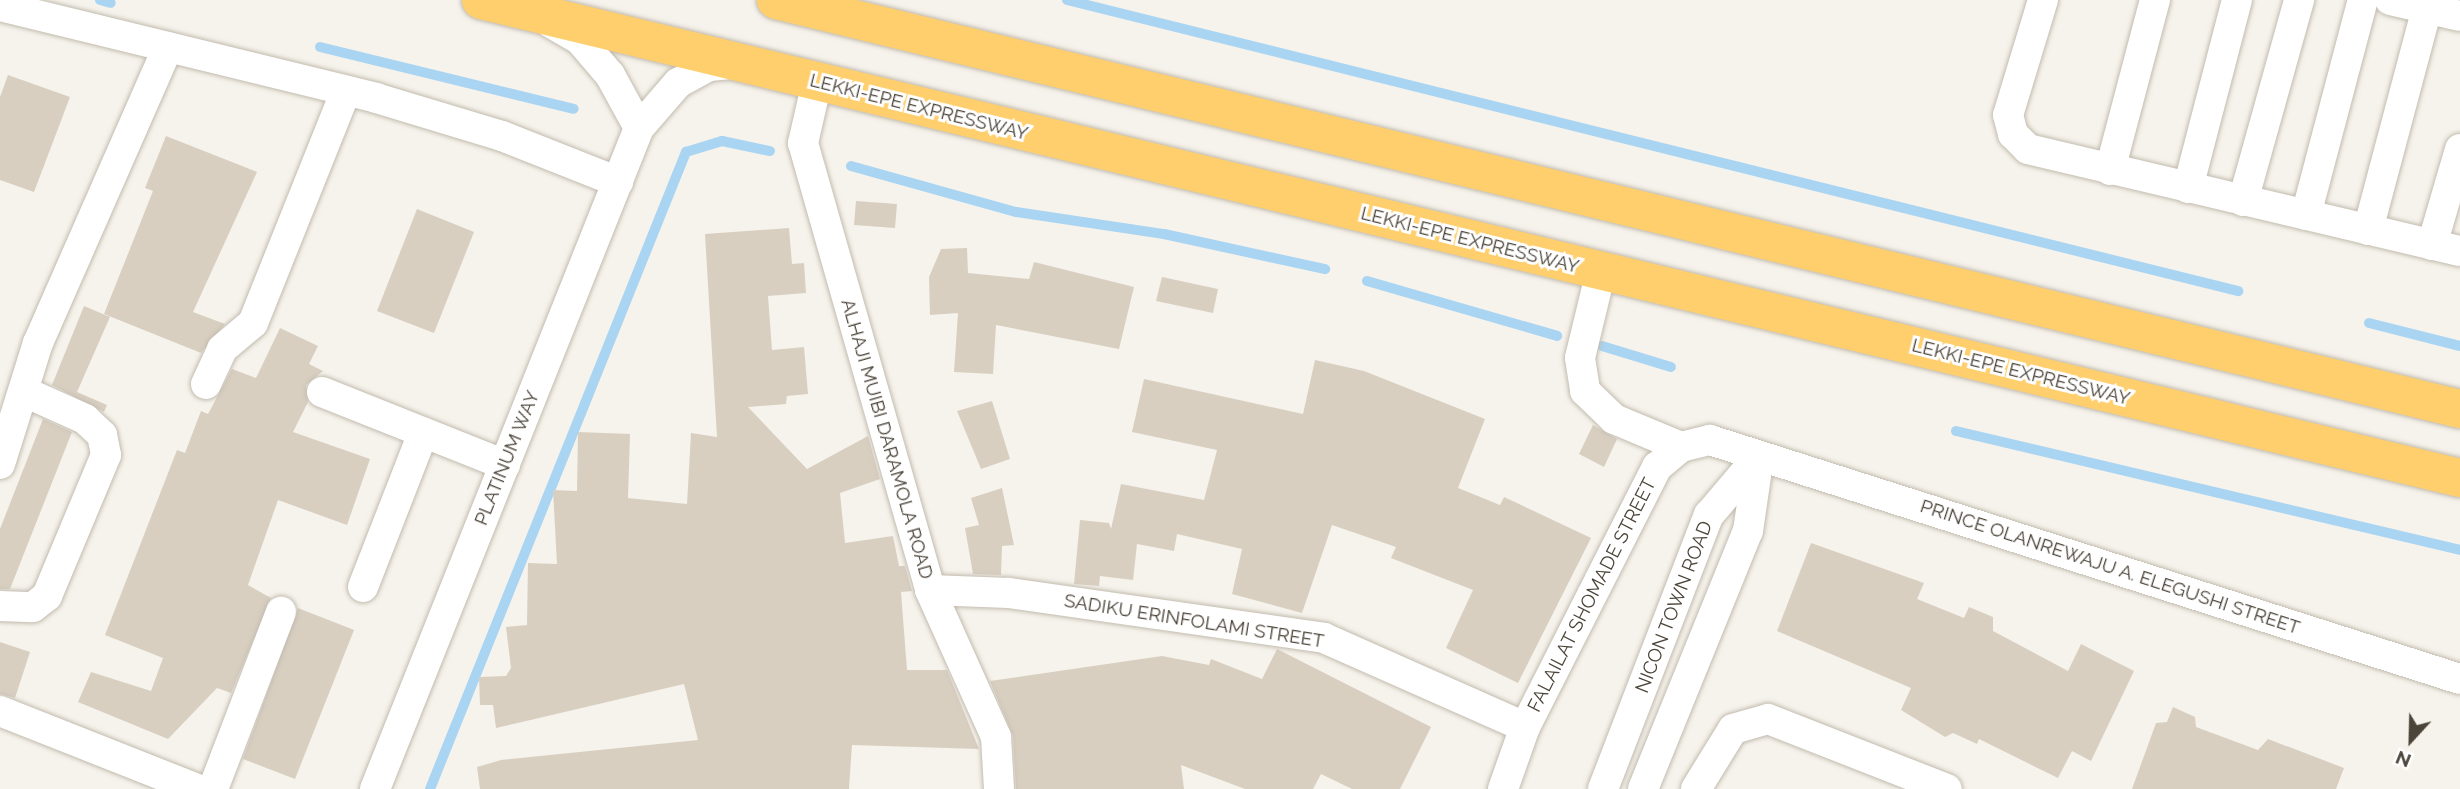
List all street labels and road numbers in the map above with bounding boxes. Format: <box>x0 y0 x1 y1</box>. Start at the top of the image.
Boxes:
street label: LEKKI-EPE EXPRESSWAY <box>808 69 1030 145</box>
street label: LEKKI-EPE EXPRESSWAY <box>1359 202 1581 278</box>
street label: ALHAJI MUIBI DARAMOLA ROAD <box>836 296 938 582</box>
street label: LEKKI-EPE EXPRESSWAY <box>1910 334 2132 410</box>
street label: PLATINUM WAY <box>470 387 544 529</box>
street label: FALAILAT SHOMADE STREET <box>1523 474 1661 716</box>
street label: PRINCE OLANREWAJU A. ELEGUSHI STREET <box>1917 495 2303 639</box>
street label: NICON TOWN ROAD <box>1631 518 1717 696</box>
street label: SADIKU ERINFOLAMI STREET <box>1062 589 1326 653</box>

